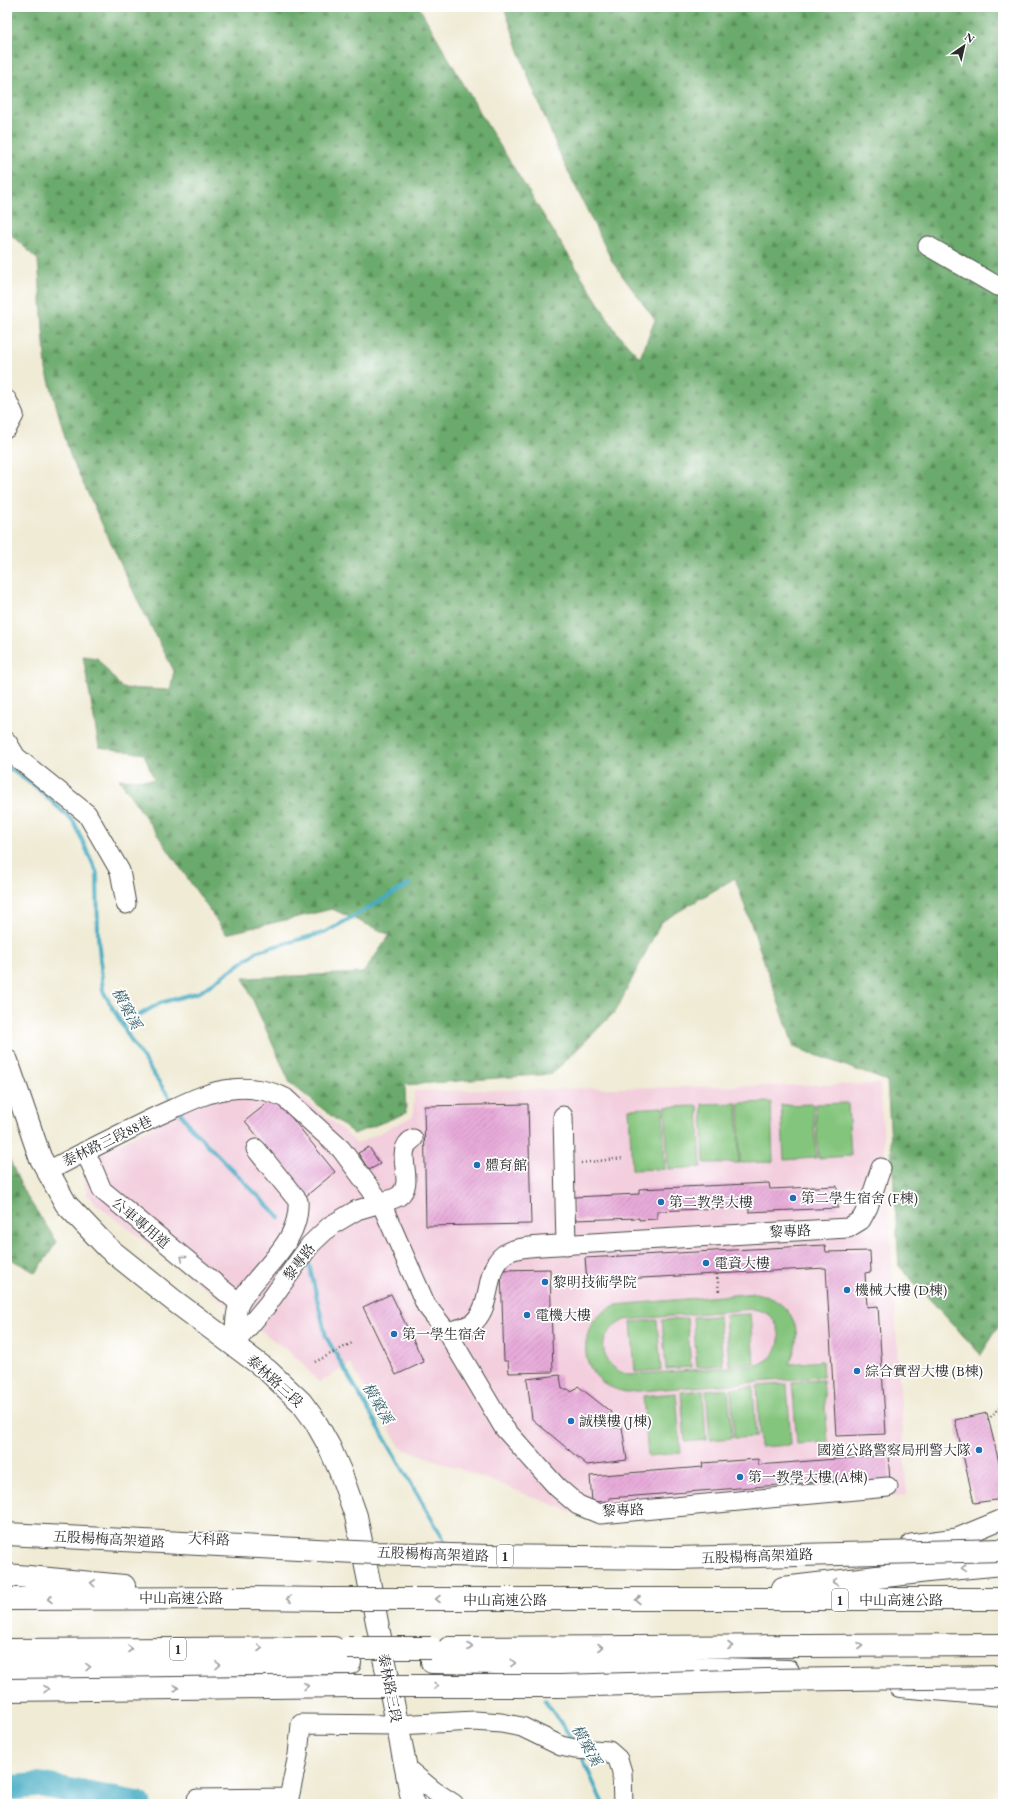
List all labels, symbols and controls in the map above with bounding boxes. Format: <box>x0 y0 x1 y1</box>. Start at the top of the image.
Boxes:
north arrow <box>944 26 984 66</box>
text: N <box>962 29 977 46</box>
water label: 橫窠溪 <box>108 984 147 1034</box>
street label: 泰林路三段88巷 <box>59 1112 155 1170</box>
place label: 體育館 <box>485 1156 527 1174</box>
marker: 體育館 <box>472 1160 482 1170</box>
place label: 第二學生宿舍 (F棟) <box>801 1189 918 1207</box>
place label: 第二教學大樓 <box>669 1193 753 1211</box>
marker: 第二學生宿舍 (F棟) <box>788 1193 798 1203</box>
street label: 公車專用道 <box>108 1194 174 1252</box>
marker: 第二教學大樓 <box>656 1197 666 1207</box>
street label: 黎專路 <box>769 1221 811 1241</box>
street label: 黎專路 <box>279 1240 319 1284</box>
place label: 電資大樓 <box>714 1254 770 1272</box>
one-way arrow <box>180 1255 188 1262</box>
marker: 電資大樓 <box>701 1258 711 1268</box>
place label: 黎明技術學院 <box>553 1273 637 1291</box>
marker: 黎明技術學院 <box>540 1277 550 1287</box>
place label: 機械大樓 (D棟) <box>855 1281 947 1299</box>
marker: 機械大樓 (D棟) <box>842 1285 852 1295</box>
place label: 電機大樓 <box>535 1306 591 1324</box>
marker: 電機大樓 <box>522 1310 532 1320</box>
place label: 第一學生宿舍 <box>402 1325 486 1343</box>
marker: 第一學生宿舍 <box>389 1329 399 1339</box>
street label: 泰林路三段 <box>243 1351 307 1411</box>
place label: 綜合實習大樓 (B棟) <box>865 1362 983 1380</box>
marker: 綜合實習大樓 (B棟) <box>852 1366 862 1376</box>
water label: 橫窠溪 <box>359 1379 398 1429</box>
place label: 誠樸樓 (J棟) <box>579 1412 651 1430</box>
marker: 誠樸樓 (J棟) <box>566 1416 576 1426</box>
place label: 國道公路警察局刑警大隊 <box>817 1441 971 1459</box>
marker: 國道公路警察局刑警大隊 <box>974 1445 984 1455</box>
place label: 第一教學大樓 (A棟) <box>748 1468 867 1486</box>
marker: 第一教學大樓 (A棟) <box>735 1472 745 1482</box>
street label: 黎專路 <box>602 1500 644 1520</box>
street label: 五股楊梅高架道路 <box>53 1527 165 1551</box>
street label: 大科路 <box>188 1529 230 1549</box>
street label: 五股楊梅高架道路 <box>377 1543 489 1565</box>
road number: 1 <box>497 1545 513 1567</box>
street label: 五股楊梅高架道路 <box>701 1545 813 1567</box>
one-way arrow <box>961 1563 967 1572</box>
one-way arrow <box>832 1577 838 1586</box>
one-way arrow <box>90 1579 96 1588</box>
street label: 中山高速公路 <box>139 1589 223 1607</box>
road number: 1 <box>832 1589 848 1611</box>
street label: 中山高速公路 <box>463 1591 547 1609</box>
street label: 中山高速公路 <box>859 1591 943 1609</box>
one-way arrow <box>286 1594 292 1603</box>
one-way arrow <box>47 1595 53 1603</box>
one-way arrow <box>435 1595 441 1603</box>
one-way arrow <box>635 1596 641 1604</box>
road number: 1 <box>170 1638 186 1660</box>
one-way arrow <box>727 1642 733 1650</box>
one-way arrow <box>857 1642 863 1650</box>
one-way arrow <box>467 1643 473 1651</box>
one-way arrow <box>597 1643 603 1651</box>
one-way arrow <box>257 1644 263 1653</box>
one-way arrow <box>127 1645 133 1653</box>
street label: 泰林路三段 <box>374 1652 406 1724</box>
one-way arrow <box>510 1659 516 1667</box>
one-way arrow <box>215 1661 221 1669</box>
one-way arrow <box>85 1663 91 1671</box>
one-way arrow <box>303 1682 309 1690</box>
one-way arrow <box>433 1682 439 1690</box>
one-way arrow <box>173 1684 179 1692</box>
one-way arrow <box>43 1685 49 1693</box>
water label: 橫窠溪 <box>568 1721 607 1771</box>

